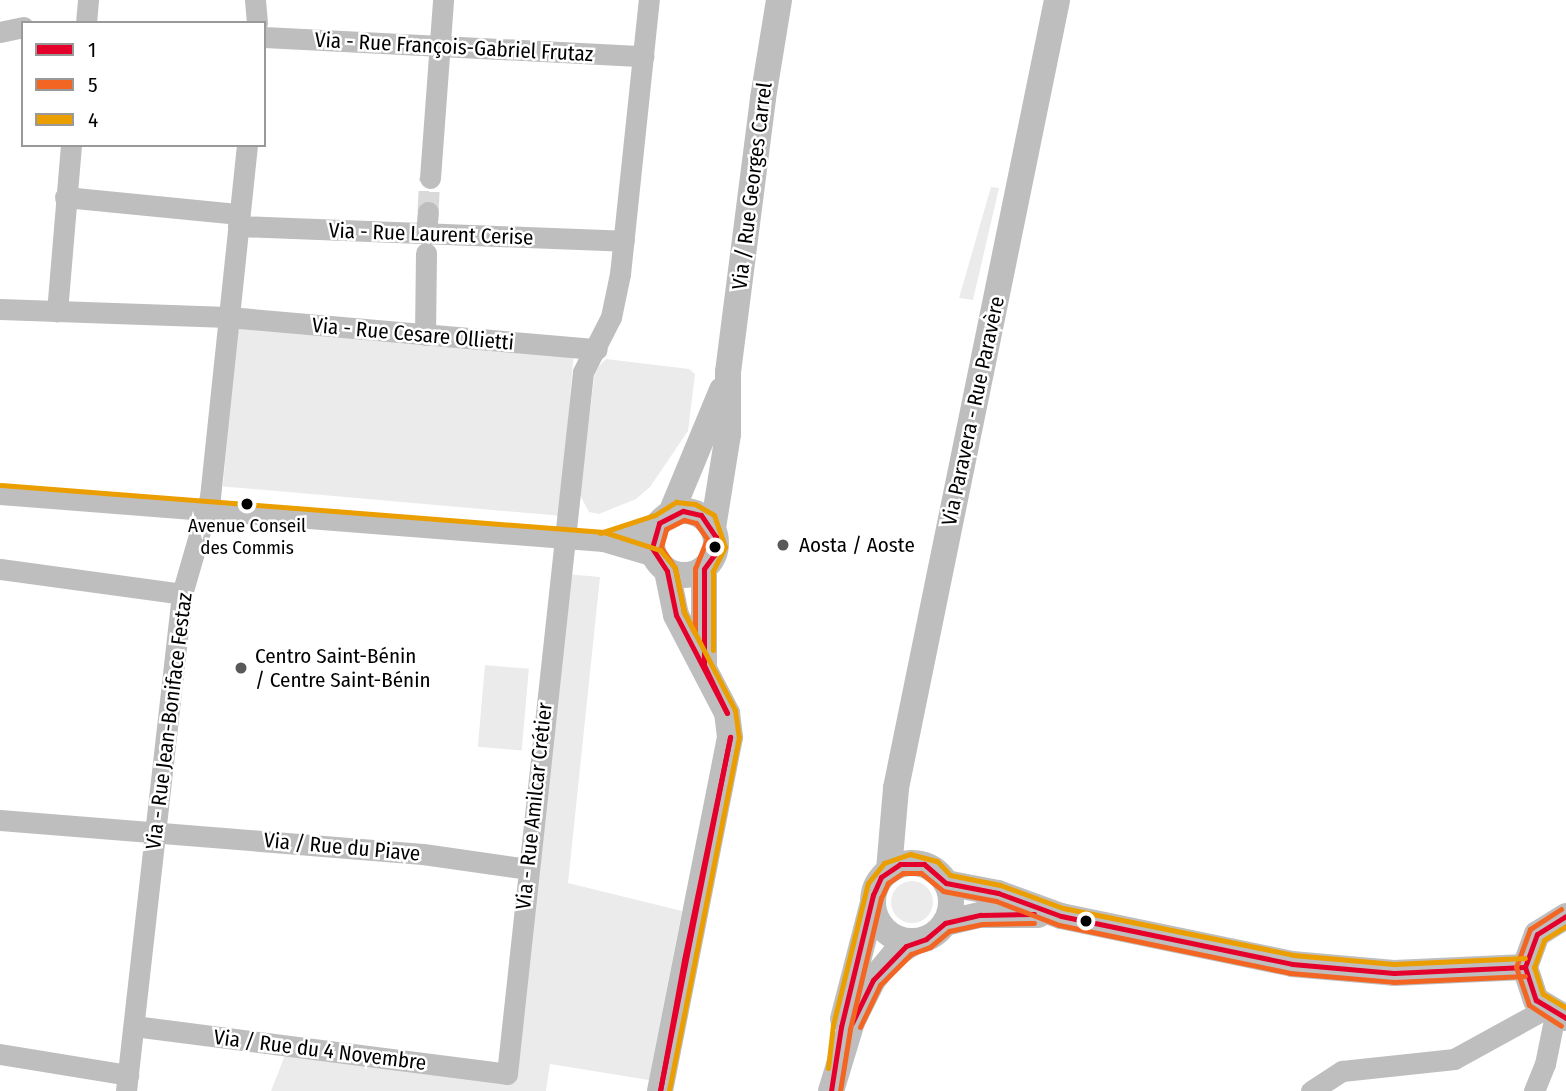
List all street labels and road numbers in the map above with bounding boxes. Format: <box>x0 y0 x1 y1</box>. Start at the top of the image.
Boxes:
street label: Via - Rue François-Gabriel Frutaz <box>314 27 594 67</box>
street label: Via / Rue Georges Carrel <box>727 81 777 291</box>
street label: Via - Rue Laurent Cerise <box>328 218 534 250</box>
street label: Via Paravera - Rue Paravère <box>936 294 1010 528</box>
street label: Via - Rue Cesare Ollietti <box>311 313 515 355</box>
street label: Via - Rue Jean-Boniface Festaz <box>141 591 197 851</box>
street label: Via - Rue Amilcar Crétier <box>511 701 557 911</box>
street label: Via / Rue du Piave <box>263 828 421 866</box>
street label: Via / Rue du 4 Novembre <box>212 1024 428 1076</box>

